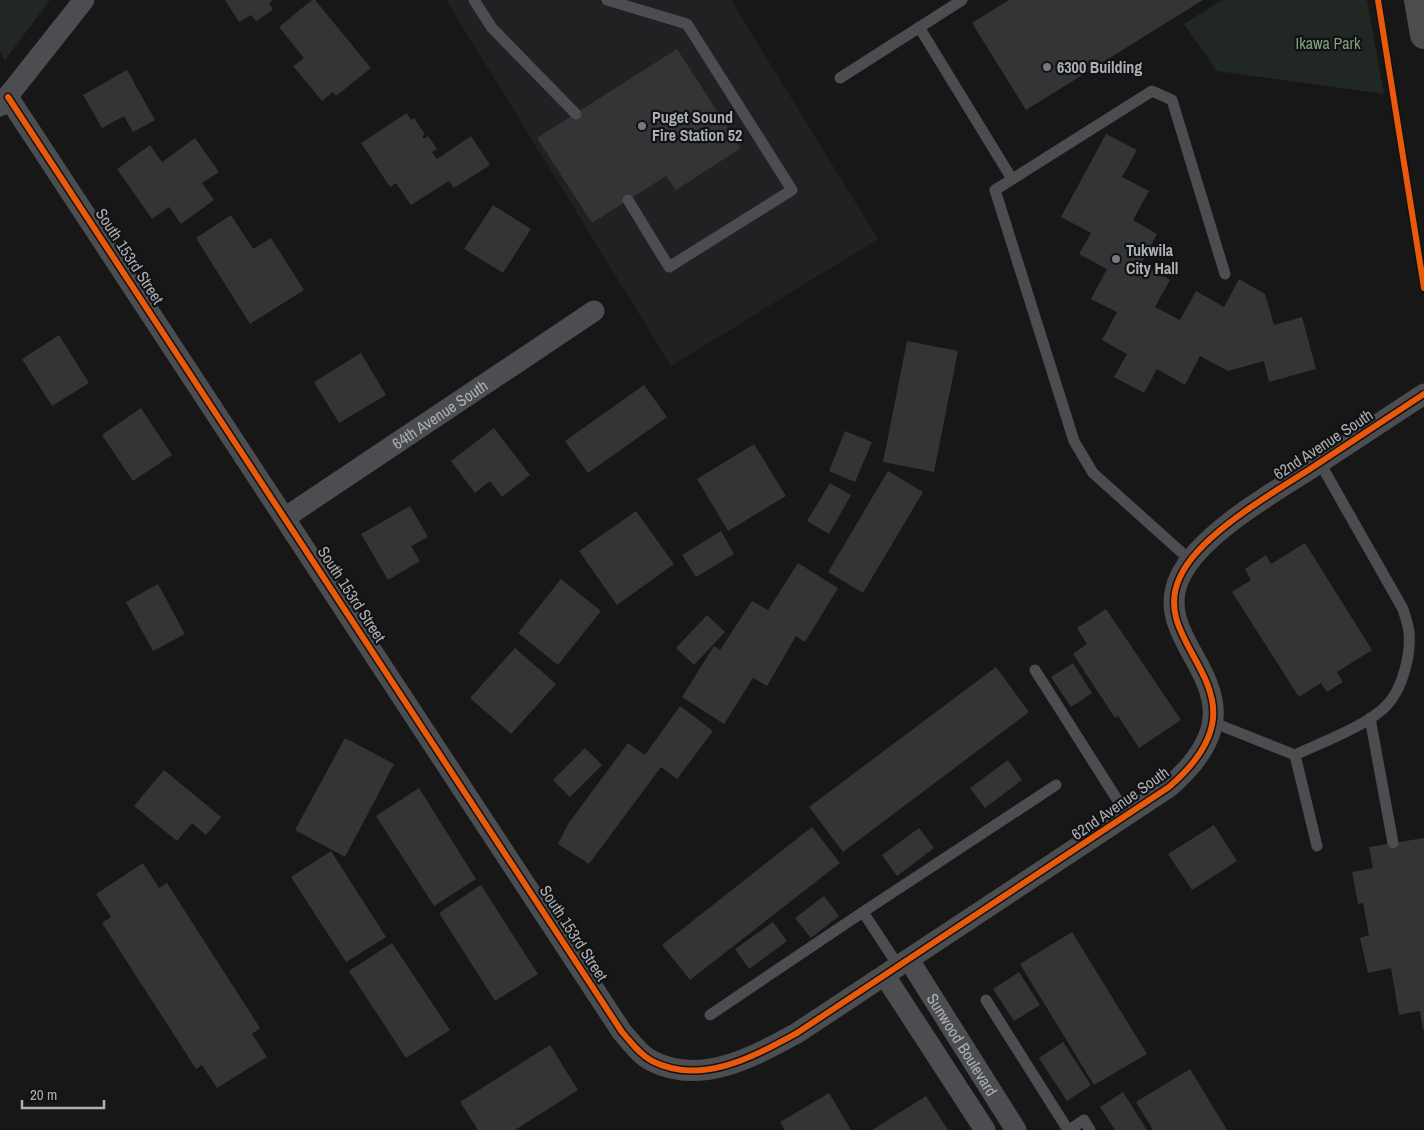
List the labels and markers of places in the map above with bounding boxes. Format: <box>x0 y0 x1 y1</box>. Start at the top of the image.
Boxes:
place label: 6300 Building <box>1057 56 1142 78</box>
marker: 6300 Building <box>1041 61 1053 73</box>
place label: Puget Sound Fire Station 52 <box>652 106 742 146</box>
marker: Puget Sound Fire Station 52 <box>636 120 648 132</box>
place label: Tukwila City Hall <box>1126 239 1179 279</box>
marker: Tukwila City Hall <box>1110 253 1122 265</box>

